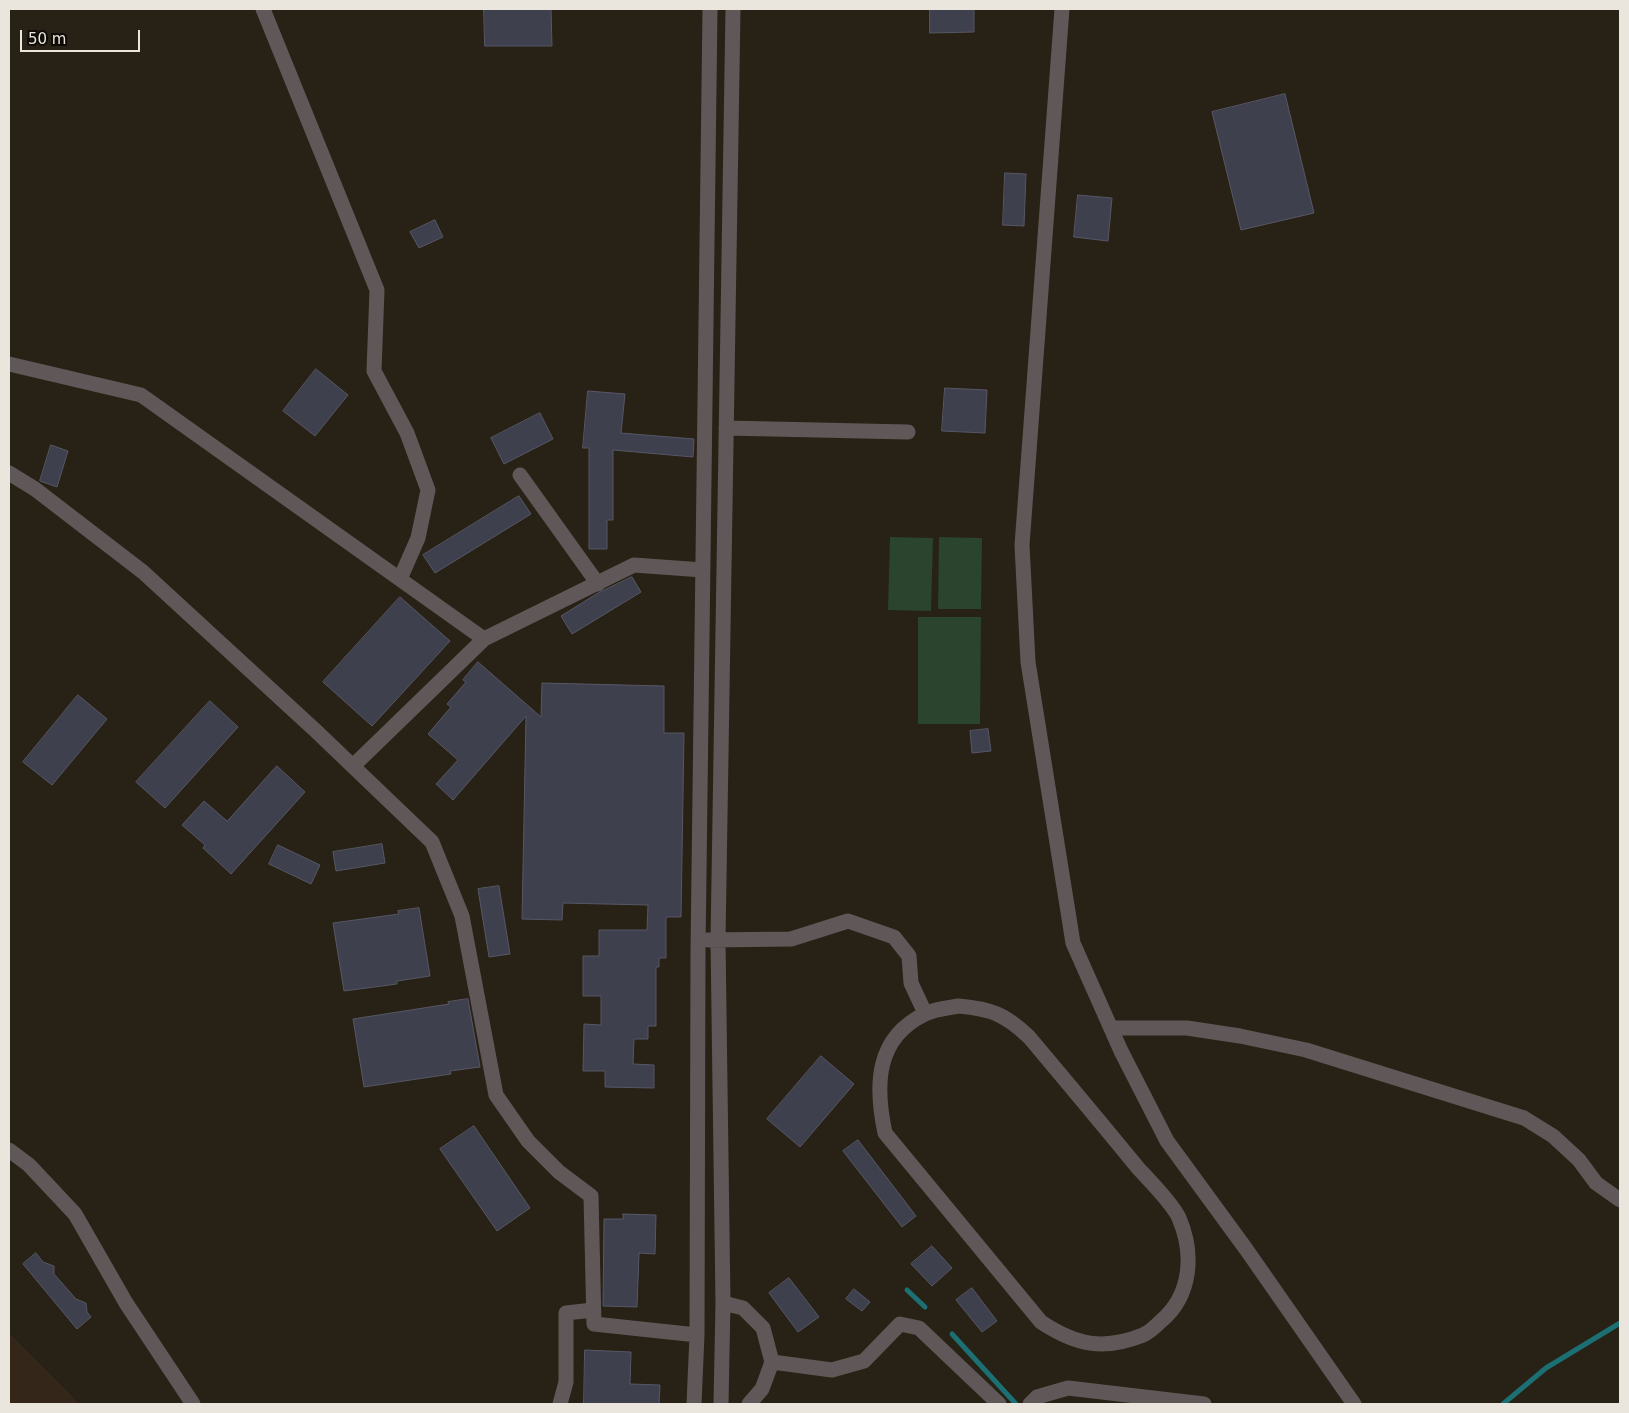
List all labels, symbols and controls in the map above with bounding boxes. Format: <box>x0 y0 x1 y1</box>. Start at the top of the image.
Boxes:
scale bar <box>22 20 142 52</box>
text: 50 m <box>28 30 66 48</box>

